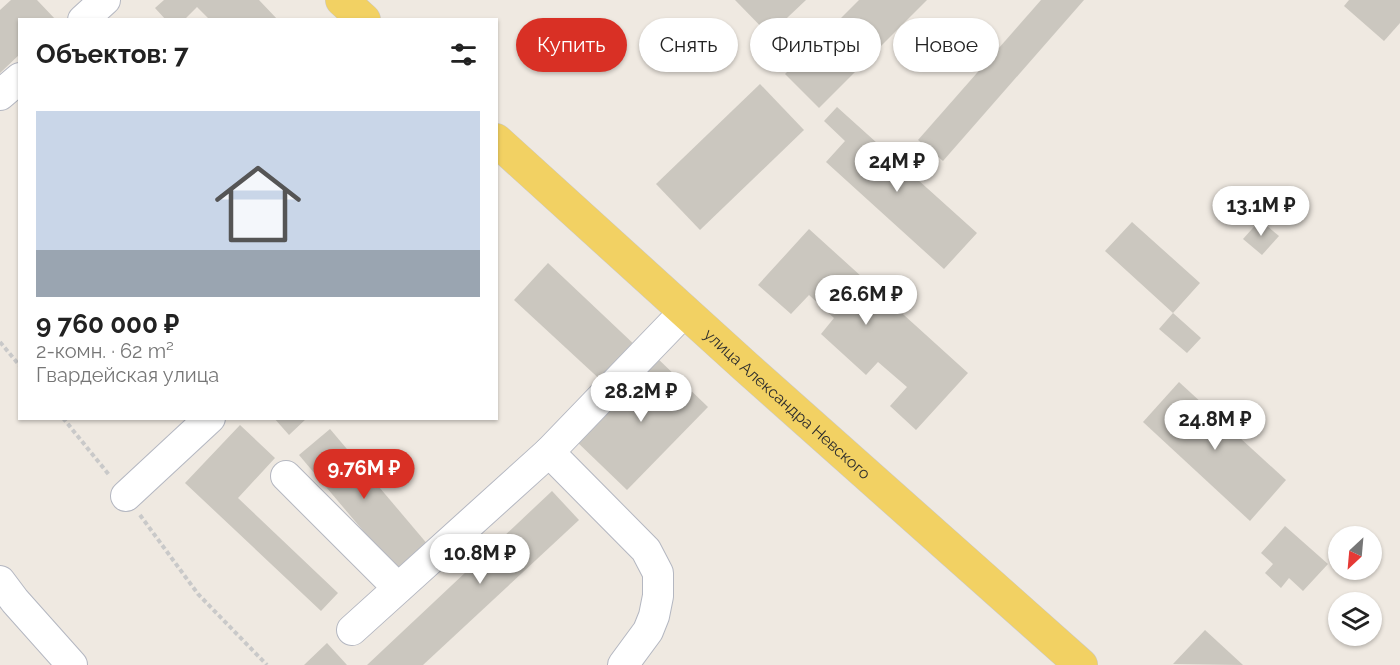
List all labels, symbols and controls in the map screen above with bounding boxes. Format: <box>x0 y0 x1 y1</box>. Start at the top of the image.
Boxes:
chip: Купить <box>516 18 627 72</box>
chip: Снять <box>639 18 738 72</box>
chip: Фильтры <box>750 18 881 72</box>
chip: Новое <box>893 18 999 72</box>
icon: filters <box>447 38 480 71</box>
text: Объектов: 7 <box>36 39 189 69</box>
pin: 24M ₽ <box>855 142 939 193</box>
text: 24M ₽ <box>869 149 925 173</box>
icon: home <box>204 150 312 258</box>
pin: 13.1M ₽ <box>1206 186 1316 237</box>
text: 13.1M ₽ <box>1226 193 1296 217</box>
pin: 26.6M ₽ <box>811 275 921 326</box>
text: 26.6M ₽ <box>829 282 903 306</box>
text: 9 760 000 ₽ <box>36 309 179 339</box>
street label: улица Александра Невского <box>700 324 875 483</box>
text: 2-комн. · 62 m² <box>36 339 174 363</box>
text: Гвардейская улица <box>36 363 219 387</box>
pin: 28.2M ₽ <box>586 372 696 423</box>
text: 28.2M ₽ <box>605 379 677 403</box>
pin: 24.8M ₽ <box>1160 400 1270 451</box>
text: 24.8M ₽ <box>1179 407 1252 431</box>
pin: 9.76M ₽ <box>309 449 419 500</box>
text: 9.76M ₽ <box>328 456 400 480</box>
north arrow <box>1328 526 1382 580</box>
map controls <box>1328 526 1382 646</box>
pin: 10.8M ₽ <box>425 534 535 585</box>
text: 10.8M ₽ <box>444 541 516 565</box>
button: layers <box>1328 592 1382 646</box>

